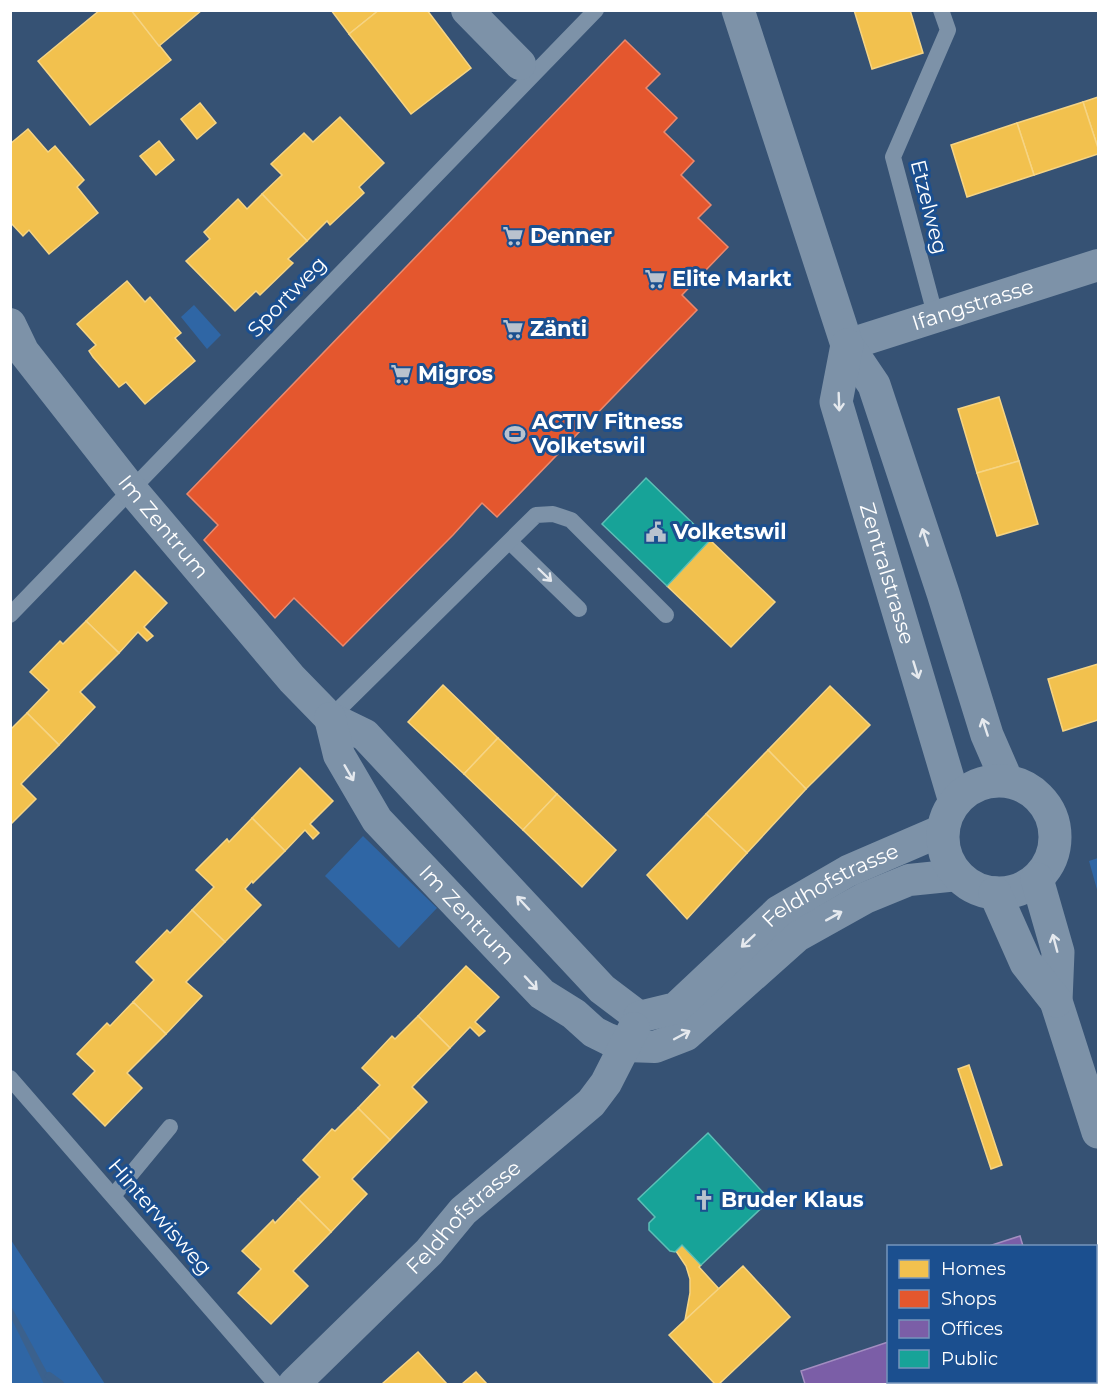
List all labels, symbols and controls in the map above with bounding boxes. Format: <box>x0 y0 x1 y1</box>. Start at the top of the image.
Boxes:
street label: Etzelweg <box>906 157 953 257</box>
place label: Denner <box>530 223 612 248</box>
supermarket icon: Denner <box>501 224 525 248</box>
street label: Sportweg <box>242 251 331 342</box>
place label: Elite Markt <box>672 266 792 291</box>
supermarket icon: Elite Markt <box>643 267 667 291</box>
street label: Ifangstrasse <box>909 273 1037 336</box>
place label: Zänti <box>530 316 587 341</box>
supermarket icon: Zänti <box>501 317 525 341</box>
place label: Migros <box>418 361 493 386</box>
supermarket icon: Migros <box>389 362 413 386</box>
one-way arrow <box>833 392 844 411</box>
place label: ACTIV Fitness Volketswil <box>531 409 683 458</box>
sports icon: ACTIV Fitness Volketswil <box>503 422 527 446</box>
street label: Im Zentrum <box>113 470 214 583</box>
street label: Zentralstrasse <box>855 500 920 647</box>
place label: Volketswil <box>672 519 787 544</box>
public building icon: Volketswil <box>644 520 668 544</box>
one-way arrow <box>919 528 930 547</box>
one-way arrow <box>537 568 552 582</box>
one-way arrow <box>911 660 922 679</box>
one-way arrow <box>979 718 990 737</box>
one-way arrow <box>344 764 356 781</box>
street label: Feldhofstrasse <box>757 838 902 932</box>
street label: Im Zentrum <box>414 859 520 969</box>
one-way arrow <box>515 896 530 911</box>
one-way arrow <box>825 909 842 921</box>
one-way arrow <box>740 934 755 948</box>
one-way arrow <box>1049 934 1060 953</box>
one-way arrow <box>524 975 538 990</box>
one-way arrow <box>672 1029 690 1040</box>
street label: Hinterwisweg <box>103 1153 218 1280</box>
street label: Feldhofstrasse <box>401 1155 526 1279</box>
place label: Bruder Klaus <box>721 1187 864 1212</box>
church icon: Bruder Klaus <box>692 1188 716 1212</box>
legend <box>887 1245 1097 1383</box>
text: Homes <box>941 1258 1006 1280</box>
text: Shops <box>941 1288 997 1310</box>
text: Offices <box>941 1318 1003 1340</box>
text: Public <box>941 1348 998 1370</box>

